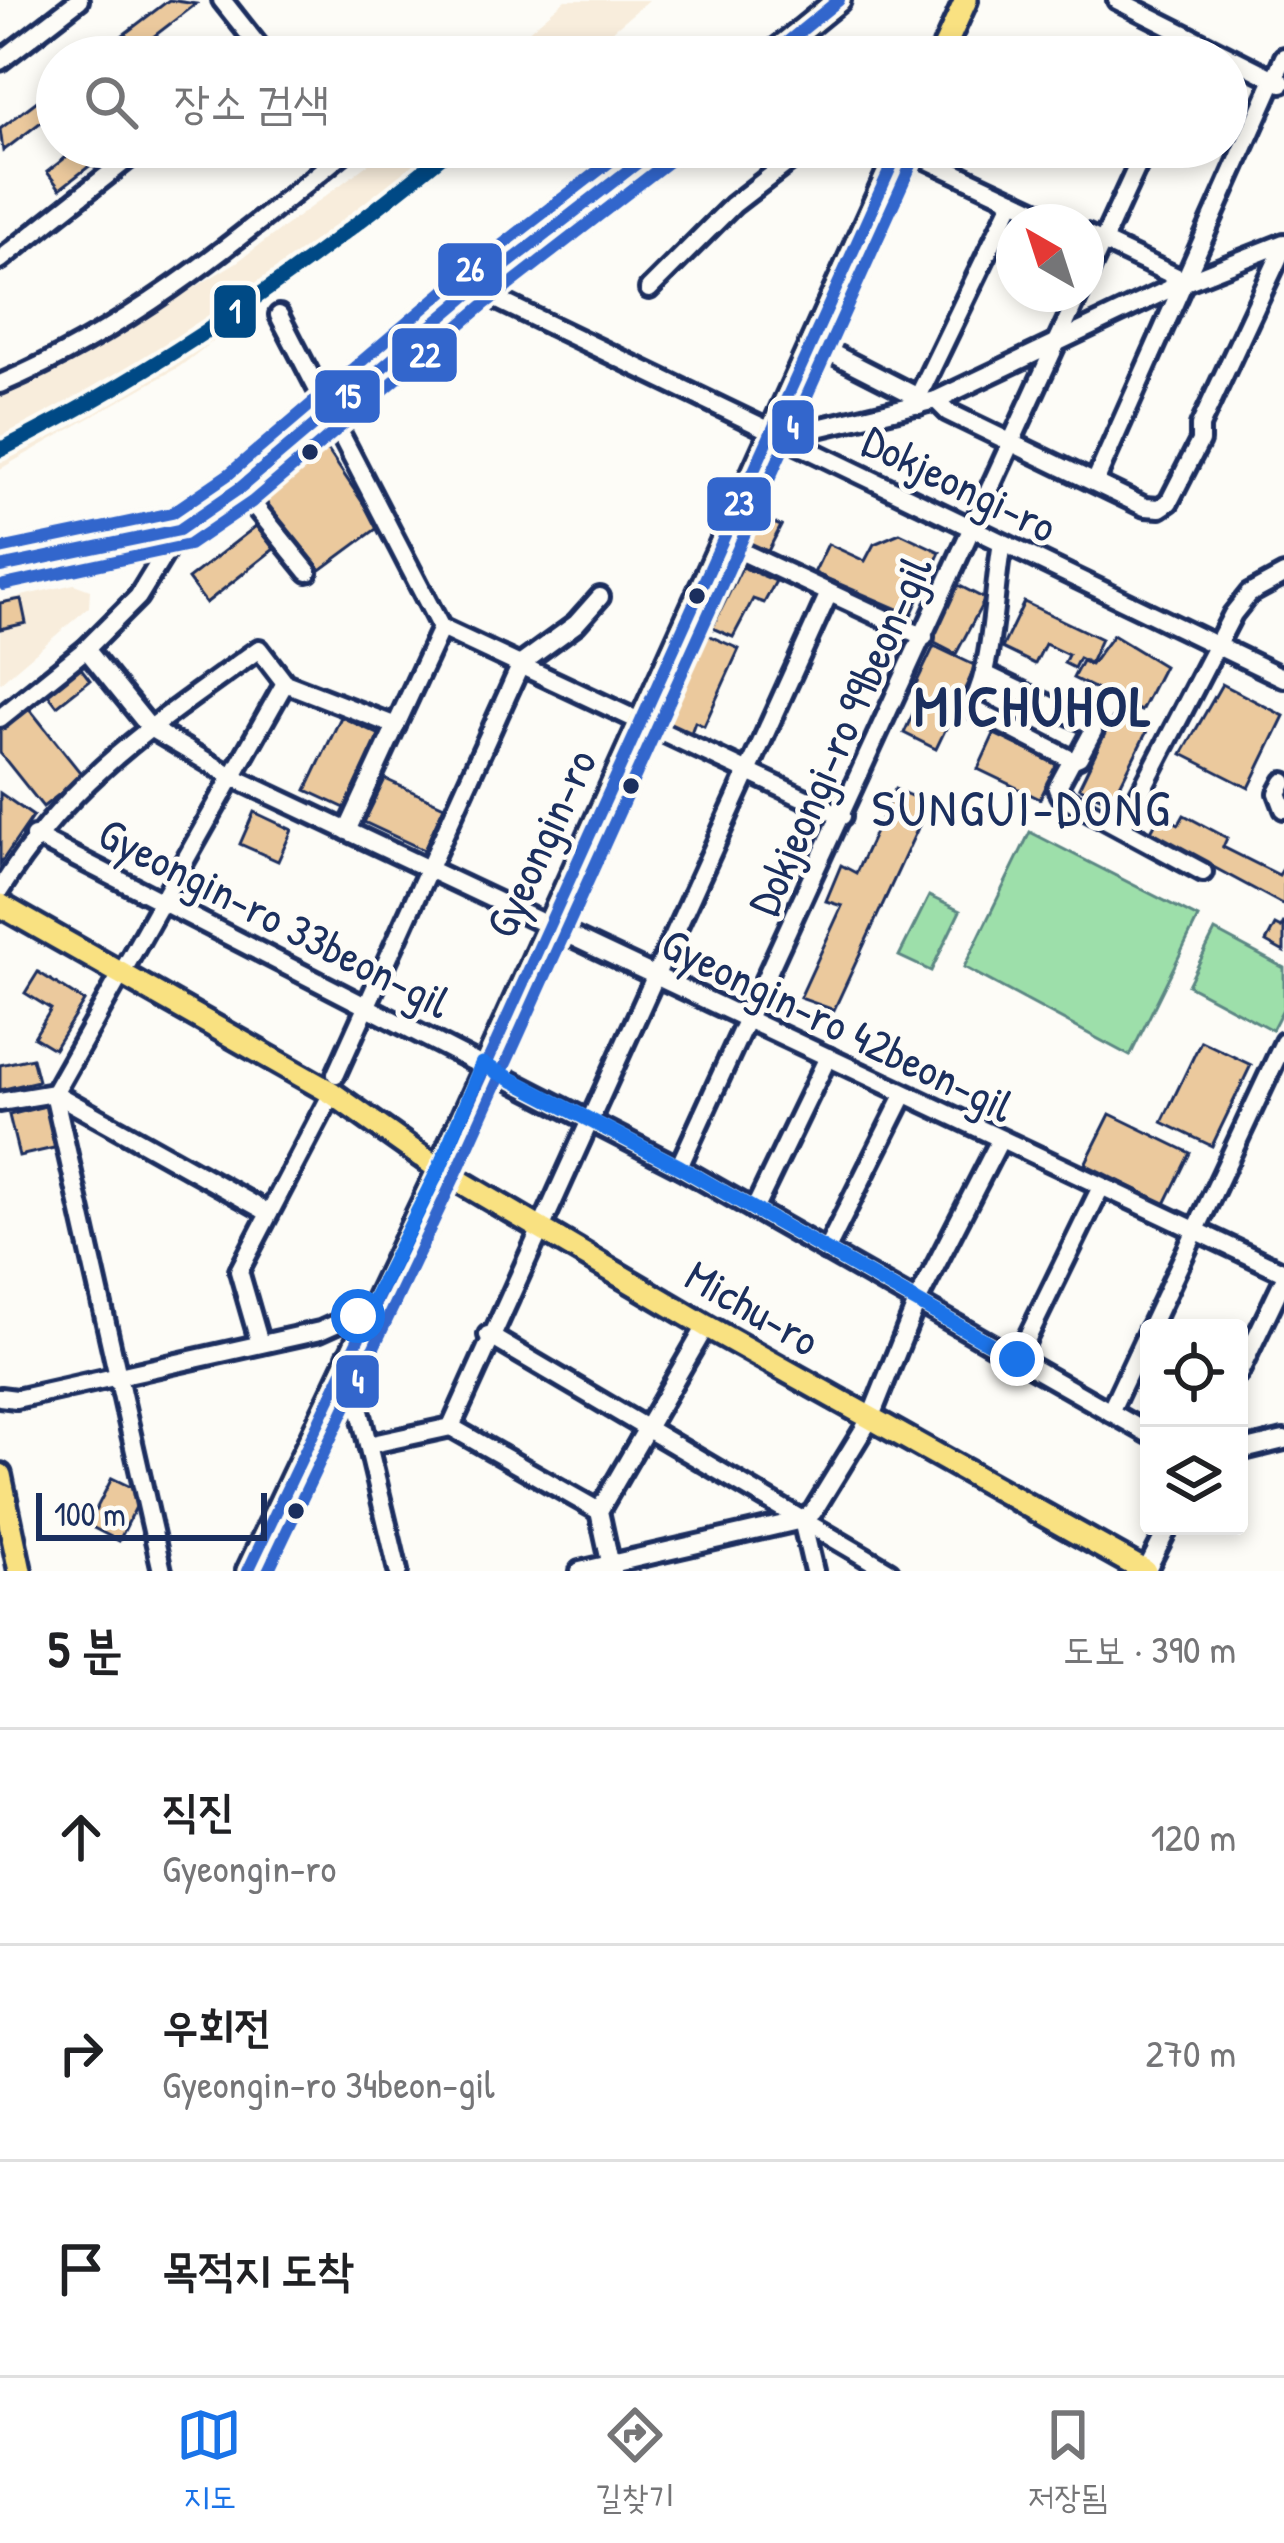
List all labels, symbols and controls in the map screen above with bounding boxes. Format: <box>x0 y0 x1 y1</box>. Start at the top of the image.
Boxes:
search box <box>36 36 1248 168</box>
icon: search <box>78 69 144 135</box>
text: 장소 검색 <box>174 71 329 132</box>
north arrow <box>996 204 1104 312</box>
line badge: 26 <box>436 241 504 298</box>
text: 26 <box>456 247 484 291</box>
line badge: 1 <box>212 283 258 340</box>
text: 1 <box>229 289 241 333</box>
line badge: 22 <box>390 326 459 384</box>
text: 22 <box>410 333 441 377</box>
line badge: 15 <box>313 368 382 425</box>
text: 15 <box>335 374 361 418</box>
line badge: 4 <box>770 398 816 456</box>
text: 4 <box>787 405 799 449</box>
street label: Dokjeongi-ro <box>853 410 1067 556</box>
unlabelled marker <box>299 441 321 463</box>
line badge: 23 <box>705 475 773 533</box>
text: 23 <box>724 481 754 525</box>
street label: Dokjeongi-ro 99beon-gil <box>732 546 946 924</box>
unlabelled marker <box>686 585 708 607</box>
district label: MICHUHOL <box>914 667 1154 744</box>
street label: Gyeongin-ro <box>470 739 610 947</box>
district label: SUNGUI-DONG <box>872 773 1172 842</box>
unlabelled marker <box>620 775 642 797</box>
street label: Gyeongin-ro 33beon-gil <box>89 802 461 1032</box>
street label: Gyeongin-ro 42beon-gil <box>652 912 1024 1136</box>
street label: Michu-ro <box>675 1244 831 1370</box>
route start <box>331 1289 385 1343</box>
map controls <box>1140 1319 1248 1535</box>
button: locate <box>1140 1319 1248 1427</box>
route end <box>990 1332 1044 1386</box>
line badge: 4 <box>334 1353 381 1410</box>
text: 4 <box>352 1359 364 1403</box>
button: layers <box>1140 1427 1248 1535</box>
scale bar <box>36 1487 267 1540</box>
text: 100 m <box>54 1492 126 1536</box>
unlabelled marker <box>285 1500 307 1522</box>
text: 5 분 <box>48 1614 122 1683</box>
text: 도보 · 390 m <box>1063 1622 1236 1675</box>
text: 직진 <box>162 1779 234 1840</box>
icon: ahead <box>48 1804 114 1870</box>
text: 120 m <box>1151 1810 1236 1863</box>
text: Gyeongin-ro <box>162 1841 336 1894</box>
text: 우회전 <box>162 1995 271 2056</box>
icon: right <box>48 2020 114 2086</box>
text: 270 m <box>1145 2026 1236 2079</box>
text: Gyeongin-ro 34beon-gil <box>162 2057 495 2110</box>
icon: arrive <box>48 2236 114 2302</box>
text: 목적지 도착 <box>162 2238 353 2299</box>
tab: 지도 <box>176 2402 242 2519</box>
tab: 길찾기 <box>595 2402 675 2519</box>
tab: 저장됨 <box>1028 2402 1108 2519</box>

